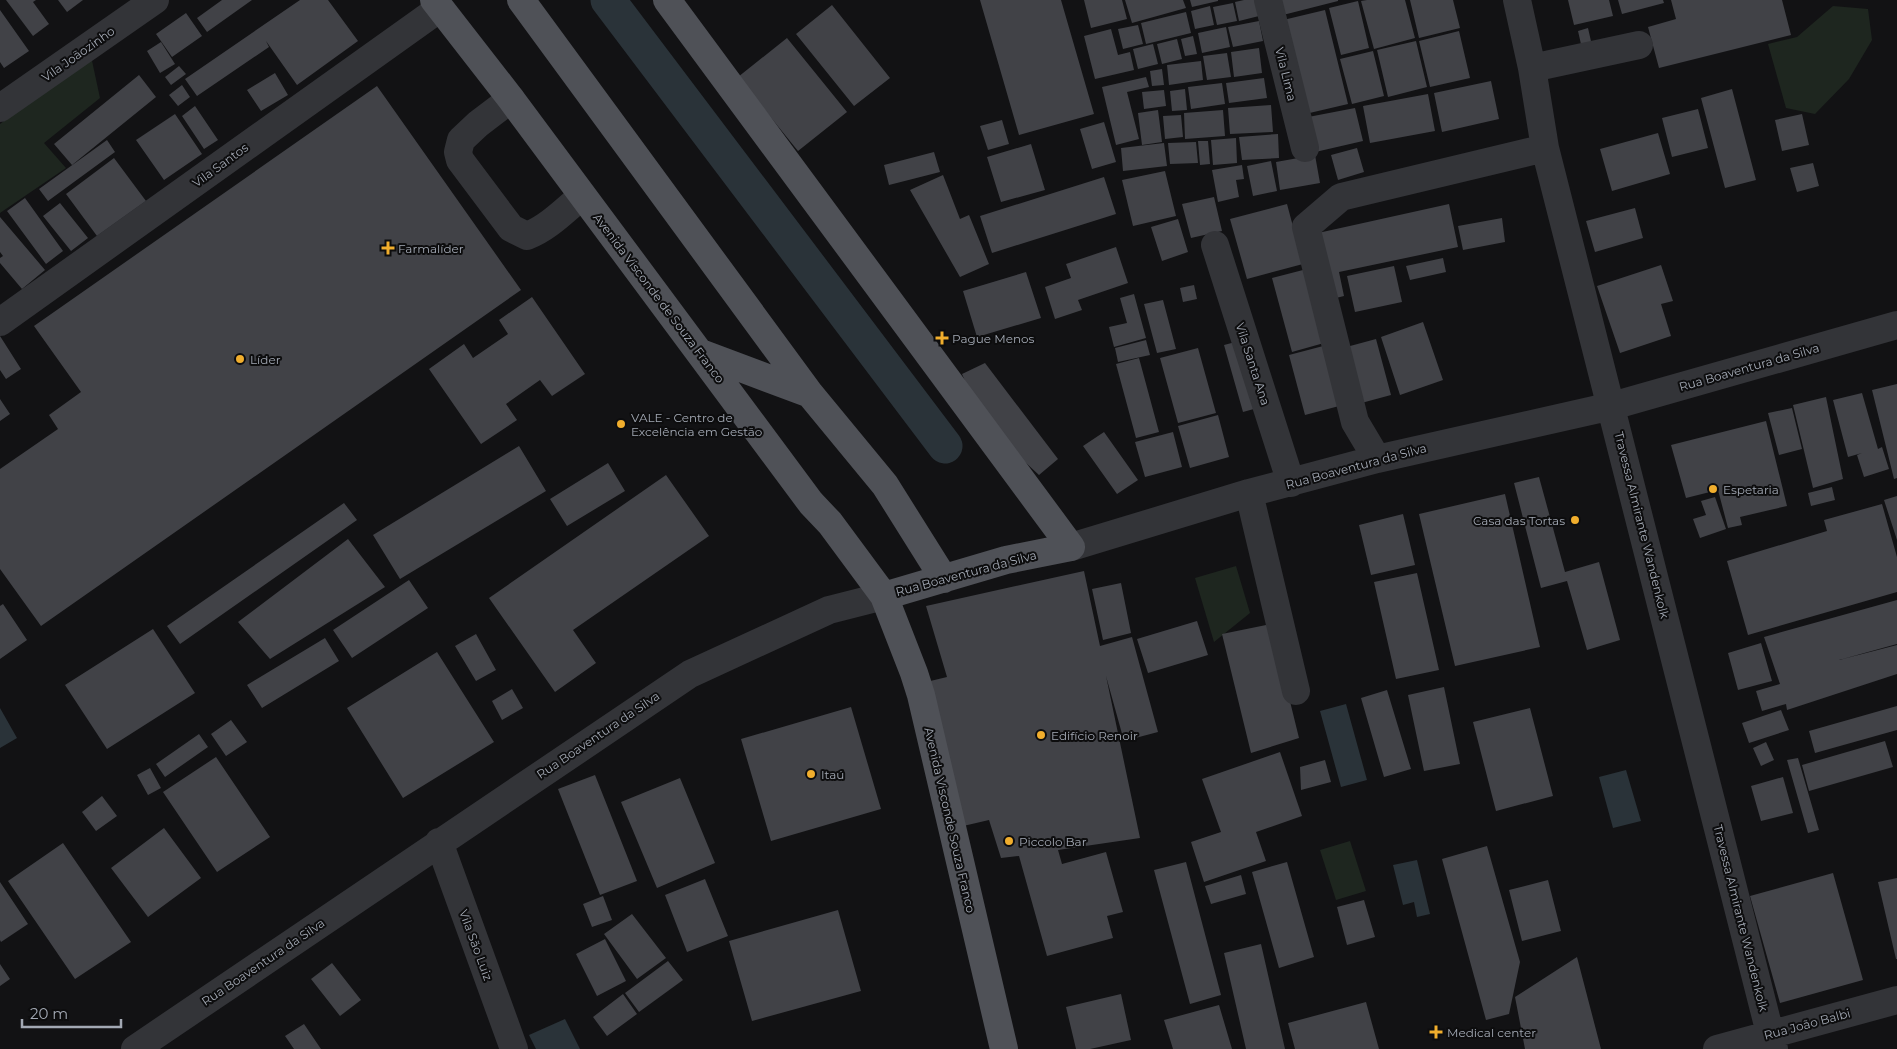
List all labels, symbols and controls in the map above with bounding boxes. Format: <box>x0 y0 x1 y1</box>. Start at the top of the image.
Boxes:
street label: Vila Joãozinho <box>38 23 118 85</box>
street label: Vila Lima <box>1272 46 1300 102</box>
street label: Vila Santos <box>189 140 251 190</box>
street label: Avenida Visconde de Souza Franco <box>590 210 728 386</box>
place label: Farmalíder <box>398 241 464 256</box>
marker: Farmalíder <box>382 242 394 254</box>
street label: Vila Santa Ana <box>1233 321 1273 407</box>
place label: Pague Menos <box>952 331 1035 346</box>
marker: Pague Menos <box>936 332 948 344</box>
street label: Rua Boaventura da Silva <box>1677 340 1821 394</box>
place label: Líder <box>250 352 281 367</box>
marker: Líder <box>234 353 246 365</box>
place label: VALE - Centro de Excelência em Gestão <box>631 410 762 439</box>
marker: VALE - Centro de Excelência em Gestão <box>615 418 627 430</box>
street label: Travessa Almirante Wandenkolk <box>1611 430 1673 621</box>
street label: Rua Boaventura da Silva <box>1284 440 1428 492</box>
place label: Espetaria <box>1723 482 1779 497</box>
marker: Espetaria <box>1707 483 1719 495</box>
place label: Casa das Tortas <box>1473 513 1565 528</box>
marker: Casa das Tortas <box>1569 514 1581 526</box>
street label: Rua Boaventura da Silva <box>894 547 1038 599</box>
street label: Rua Boaventura da Silva <box>534 688 662 782</box>
street label: Avenida Visconde Souza Franco <box>921 726 979 914</box>
place label: Edifício Renoir <box>1051 728 1138 743</box>
marker: Edifício Renoir <box>1035 729 1047 741</box>
place label: Itaú <box>821 767 844 782</box>
marker: Itaú <box>805 768 817 780</box>
street label: Travessa Almirante Wandenkolk <box>1710 823 1772 1014</box>
place label: Piccolo Bar <box>1019 834 1087 849</box>
marker: Piccolo Bar <box>1003 835 1015 847</box>
street label: Vila São Luiz <box>456 907 496 983</box>
street label: Rua Boaventura da Silva <box>199 915 327 1009</box>
scale bar <box>22 996 121 1028</box>
text: 20 m <box>30 1004 68 1023</box>
street label: Rua João Balbi <box>1762 1005 1852 1043</box>
marker: Medical center <box>1429 1025 1443 1039</box>
place label: Medical center <box>1447 1025 1536 1040</box>

